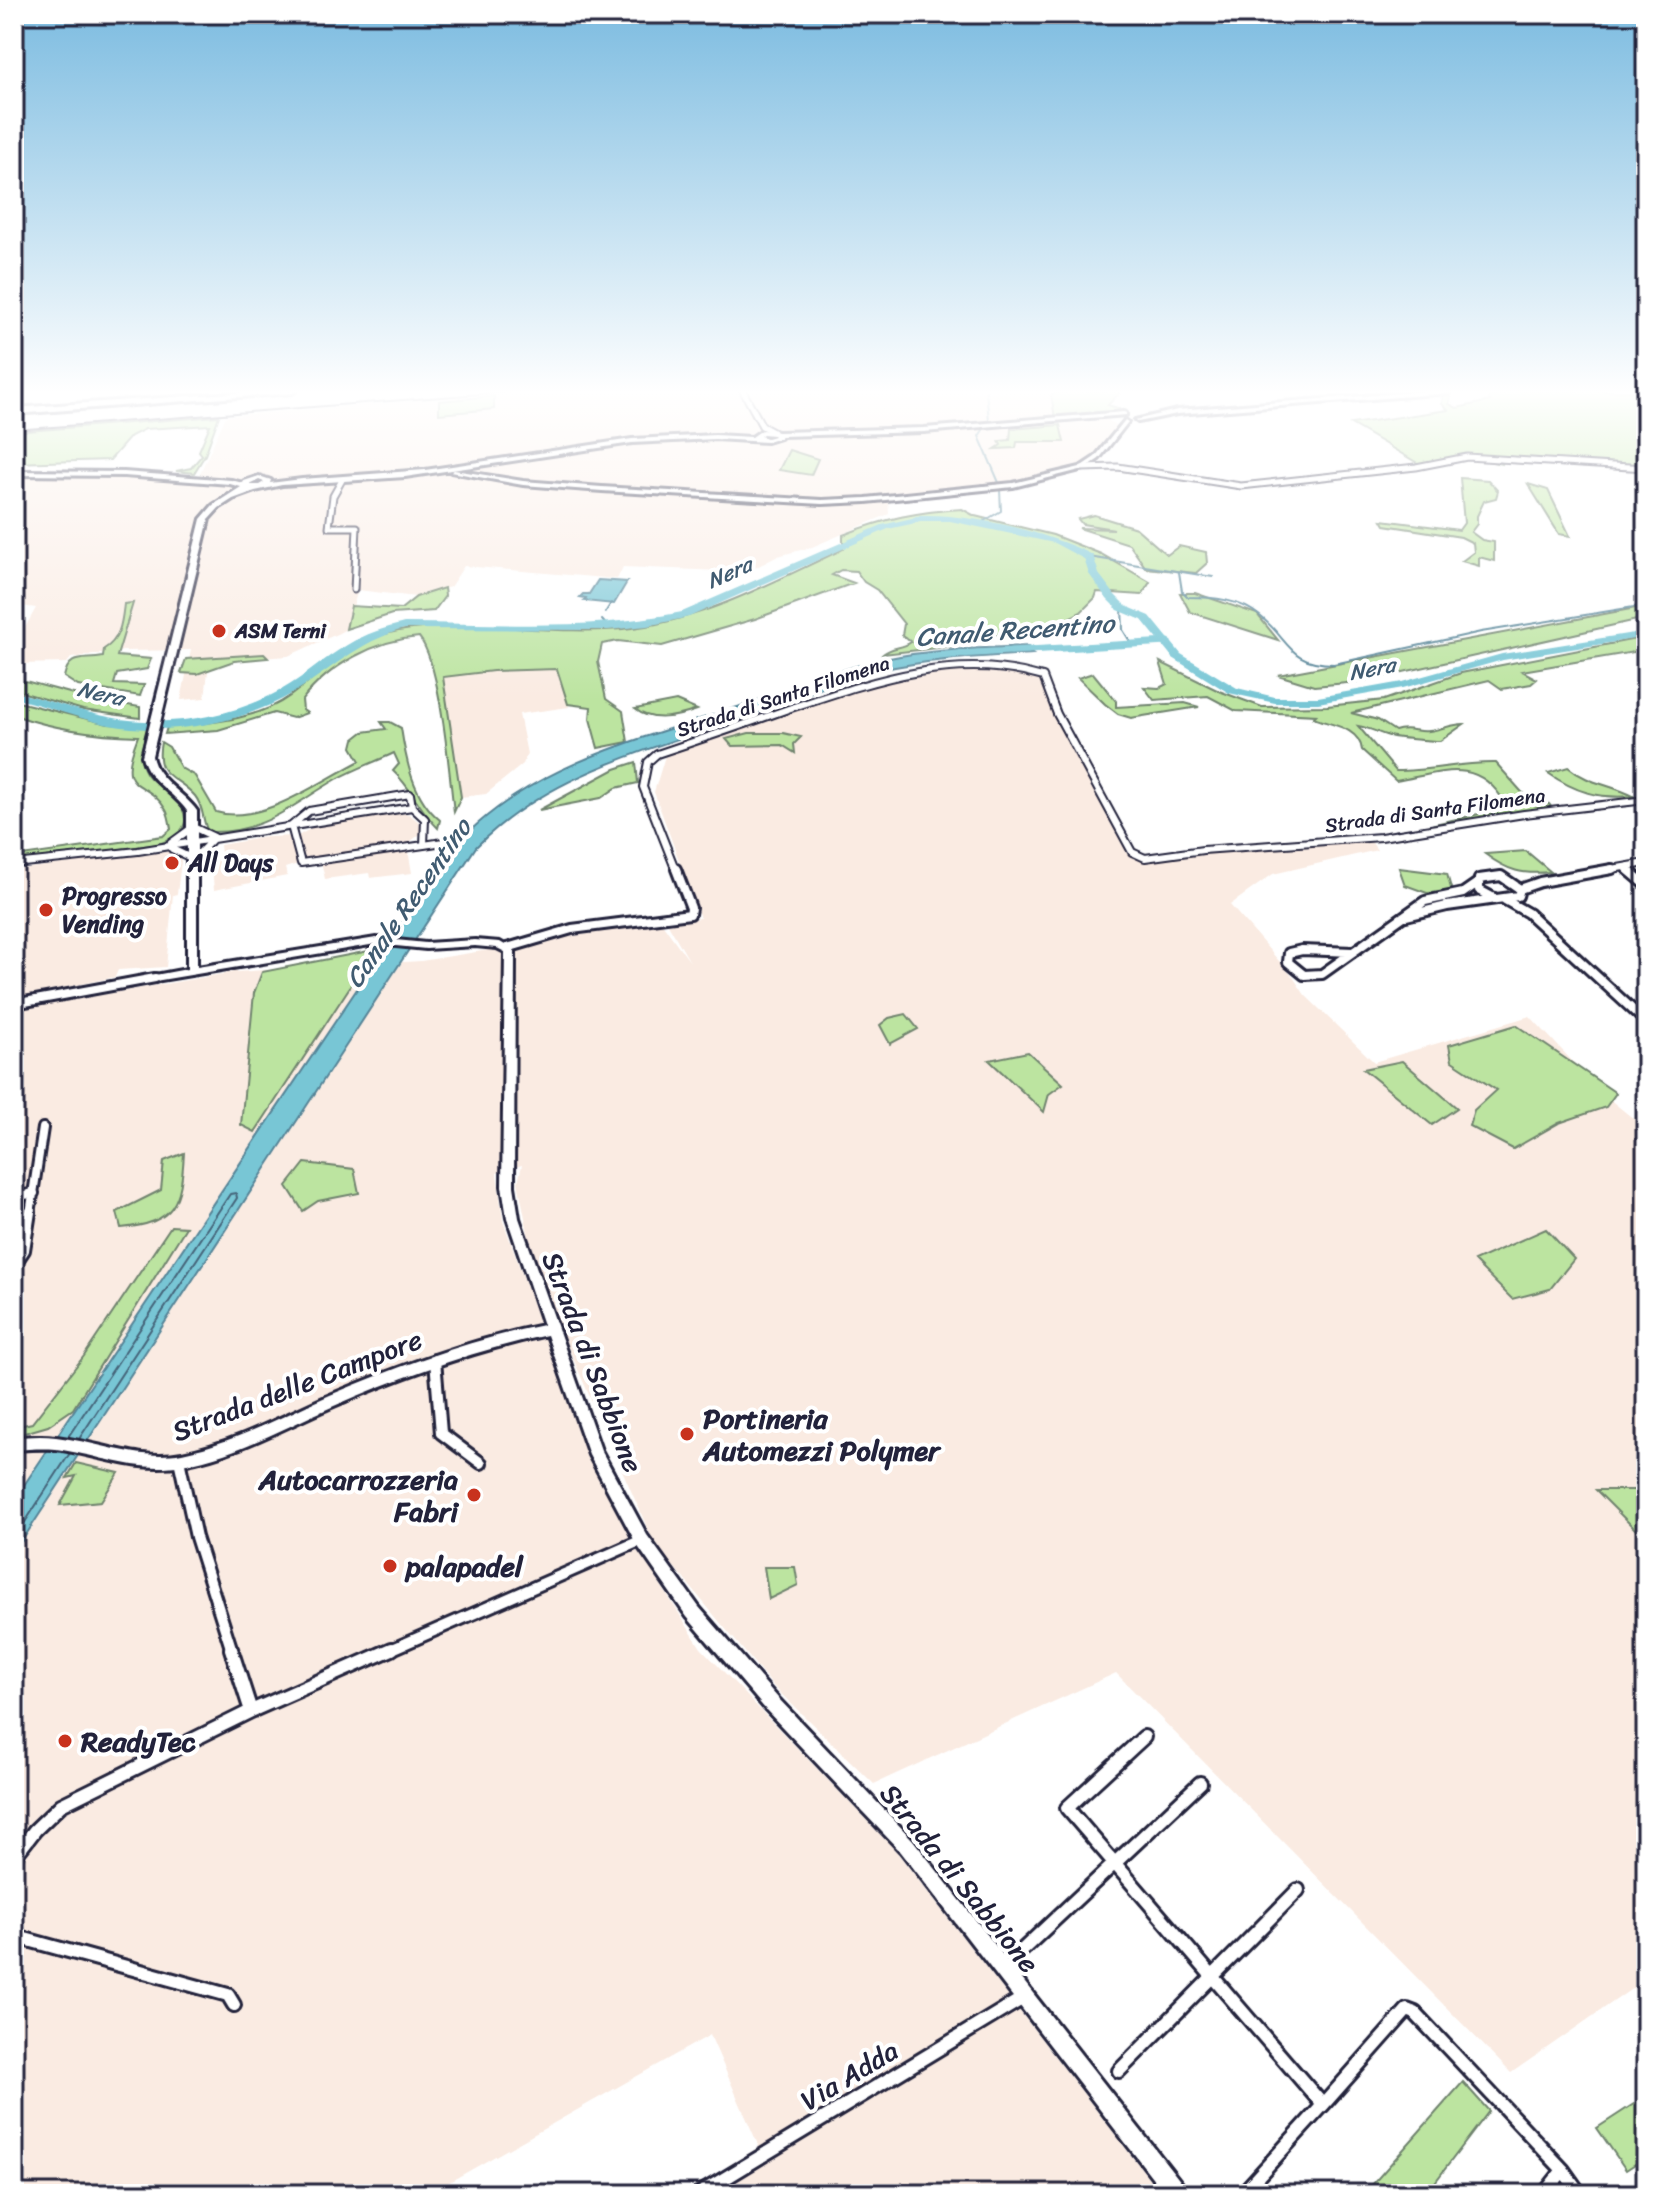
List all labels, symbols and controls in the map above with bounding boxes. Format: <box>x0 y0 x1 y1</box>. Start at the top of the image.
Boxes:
water label: Nera <box>700 544 761 600</box>
water label: Canale Recentino <box>914 600 1118 660</box>
place label: ASM Terni <box>234 614 327 649</box>
marker: ASM Terni <box>210 622 228 640</box>
water label: Nera <box>1345 644 1402 692</box>
street label: Strada di Santa Filomena <box>672 646 894 747</box>
water label: Nera <box>74 669 131 718</box>
street label: Strada di Santa Filomena <box>1323 778 1547 843</box>
water label: Canale Recentino <box>332 806 485 997</box>
place label: All Days <box>187 842 274 884</box>
marker: All Days <box>163 854 181 872</box>
place label: Progresso Vending <box>62 875 167 945</box>
marker: Progresso Vending <box>37 901 55 919</box>
street label: Strada di Sabbione <box>528 1244 657 1480</box>
street label: Strada delle Campore <box>165 1315 430 1456</box>
place label: Portineria Automezzi Polymer <box>702 1394 942 1475</box>
marker: Portineria Automezzi Polymer <box>678 1425 696 1443</box>
place label: Autocarrozzeria Fabri <box>258 1455 459 1536</box>
marker: Autocarrozzeria Fabri <box>465 1486 483 1504</box>
place label: palapadel <box>404 1542 524 1591</box>
marker: palapadel <box>381 1557 399 1575</box>
place label: ReadyTec <box>80 1717 197 1766</box>
marker: ReadyTec <box>56 1732 74 1750</box>
street label: Strada di Sabbione <box>867 1772 1052 1985</box>
street label: Via Adda <box>791 2027 908 2124</box>

